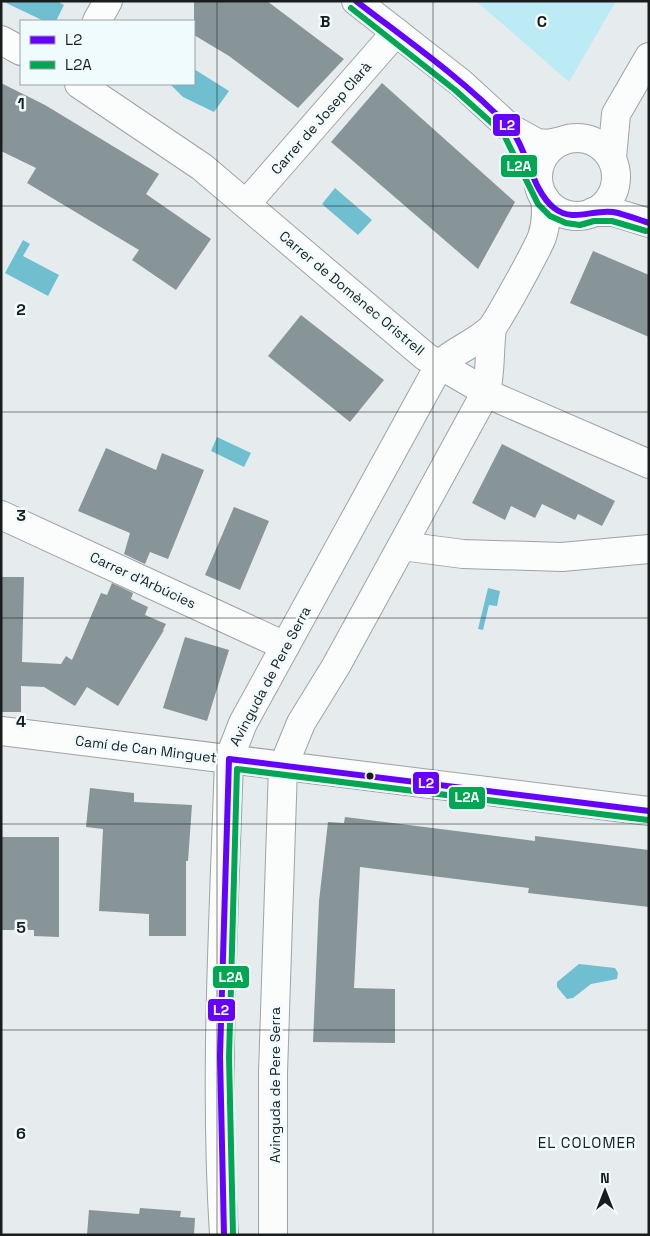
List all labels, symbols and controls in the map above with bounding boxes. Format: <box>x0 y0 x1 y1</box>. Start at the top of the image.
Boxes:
text: B <box>320 11 330 32</box>
text: C <box>537 11 547 32</box>
legend <box>20 20 195 85</box>
text: L2 <box>65 30 82 49</box>
text: L2A <box>65 55 92 74</box>
street label: Carrer de Josep Clarà <box>267 58 375 178</box>
text: 1 <box>17 93 25 114</box>
line badge: L2 <box>492 113 521 137</box>
text: L2 <box>499 116 515 134</box>
line badge: L2A <box>500 154 538 178</box>
text: L2A <box>507 157 532 175</box>
street label: Carrer de Domènec Oristrell <box>276 227 428 359</box>
text: 2 <box>16 299 26 320</box>
text: 3 <box>16 505 26 526</box>
street label: Carrer d'Arbúcies <box>87 548 199 612</box>
street label: Avinguda de Pere Serra <box>225 603 315 749</box>
text: 4 <box>16 711 26 732</box>
street label: Camí de Can Minguet <box>74 731 218 767</box>
unlabelled marker <box>365 771 375 781</box>
line badge: L2 <box>412 771 440 795</box>
text: L2 <box>418 774 434 792</box>
line badge: L2A <box>448 786 486 810</box>
text: L2A <box>455 788 480 806</box>
text: 5 <box>16 917 26 938</box>
line badge: L2A <box>212 965 250 989</box>
text: L2A <box>219 968 244 986</box>
line badge: L2 <box>207 998 236 1022</box>
text: L2 <box>213 1001 229 1019</box>
street label: Avinguda de Pere Serra <box>266 1007 284 1163</box>
text: 6 <box>16 1123 26 1144</box>
district label: EL COLOMER <box>538 1133 636 1152</box>
north arrow <box>580 1166 630 1216</box>
text: N <box>600 1169 610 1187</box>

